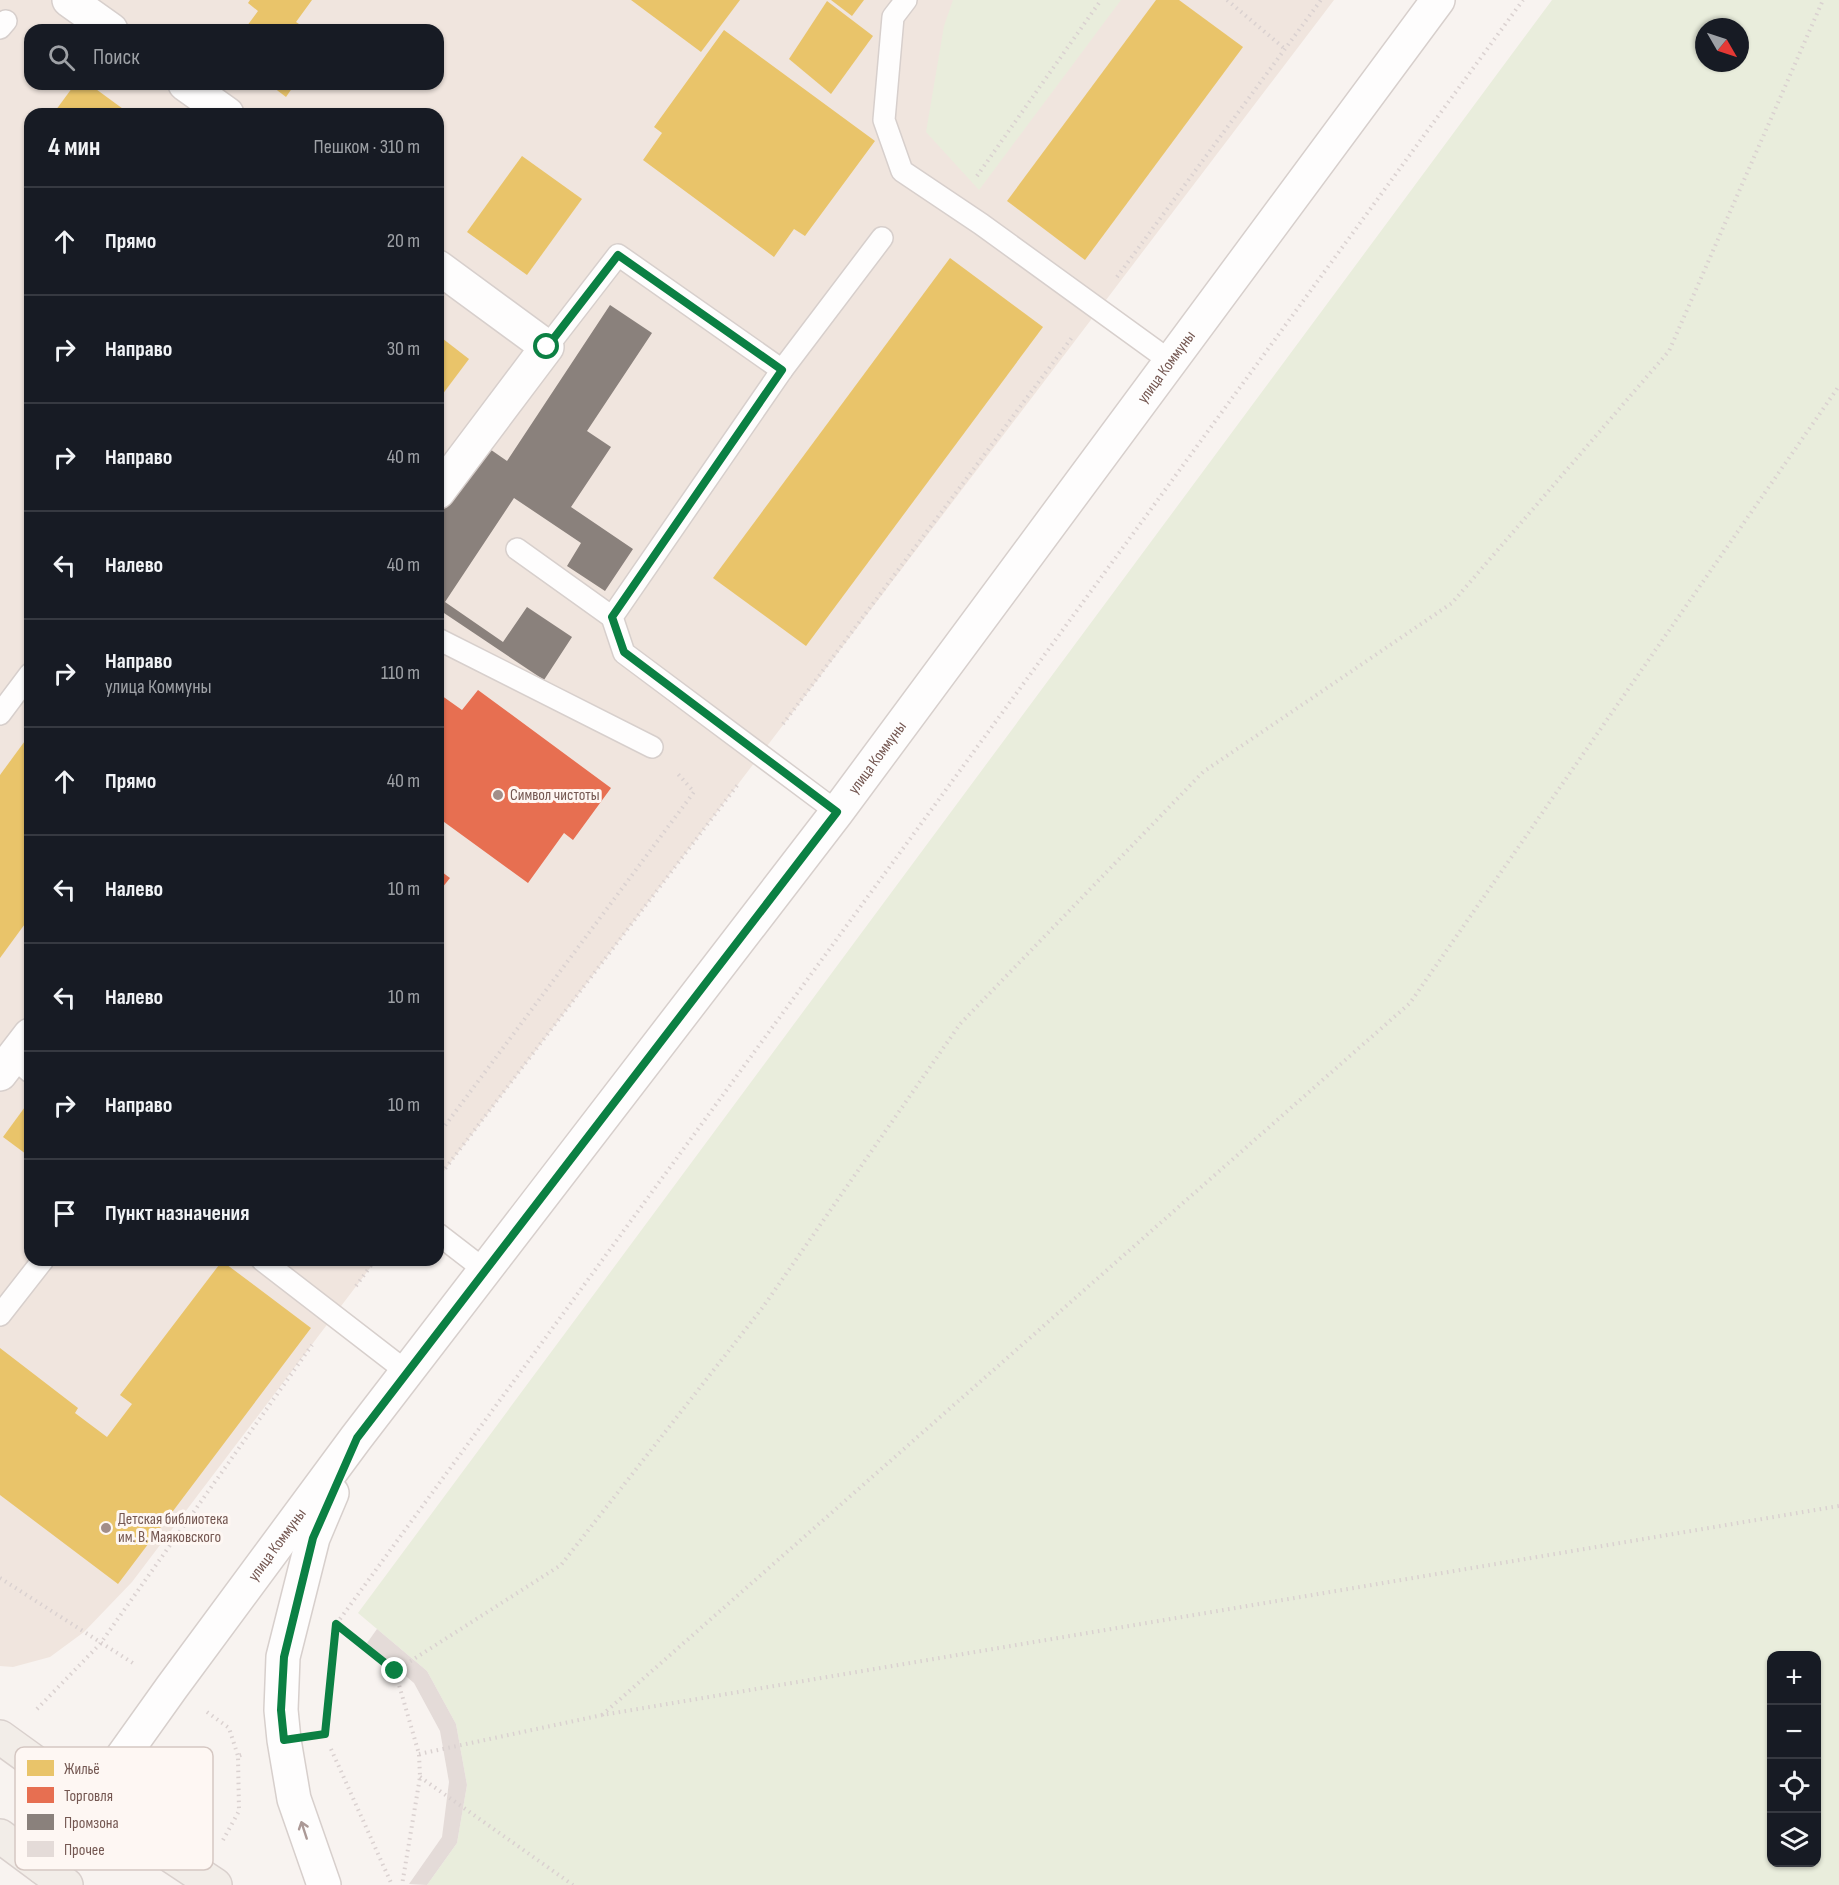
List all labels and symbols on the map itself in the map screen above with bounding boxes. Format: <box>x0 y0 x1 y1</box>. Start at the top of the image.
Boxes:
north arrow <box>1695 18 1749 72</box>
street label: улица Коммуны <box>1133 327 1199 407</box>
route start <box>533 333 559 359</box>
street label: улица Коммуны <box>844 718 910 798</box>
place label: Символ чистоты <box>510 786 600 805</box>
marker: Символ чистоты <box>491 788 505 802</box>
street label: улица Коммуны <box>244 1505 310 1585</box>
place label: Детская библиотека им. В. Маяковского <box>118 1510 228 1547</box>
marker: Детская библиотека им. В. Маяковского <box>99 1521 113 1535</box>
route end <box>381 1657 407 1683</box>
legend <box>15 1747 213 1870</box>
text: Жильё <box>64 1760 100 1779</box>
text: Торговля <box>64 1787 113 1806</box>
text: Промзона <box>64 1814 119 1833</box>
one-way arrow <box>298 1821 309 1840</box>
text: Прочее <box>64 1841 105 1860</box>

